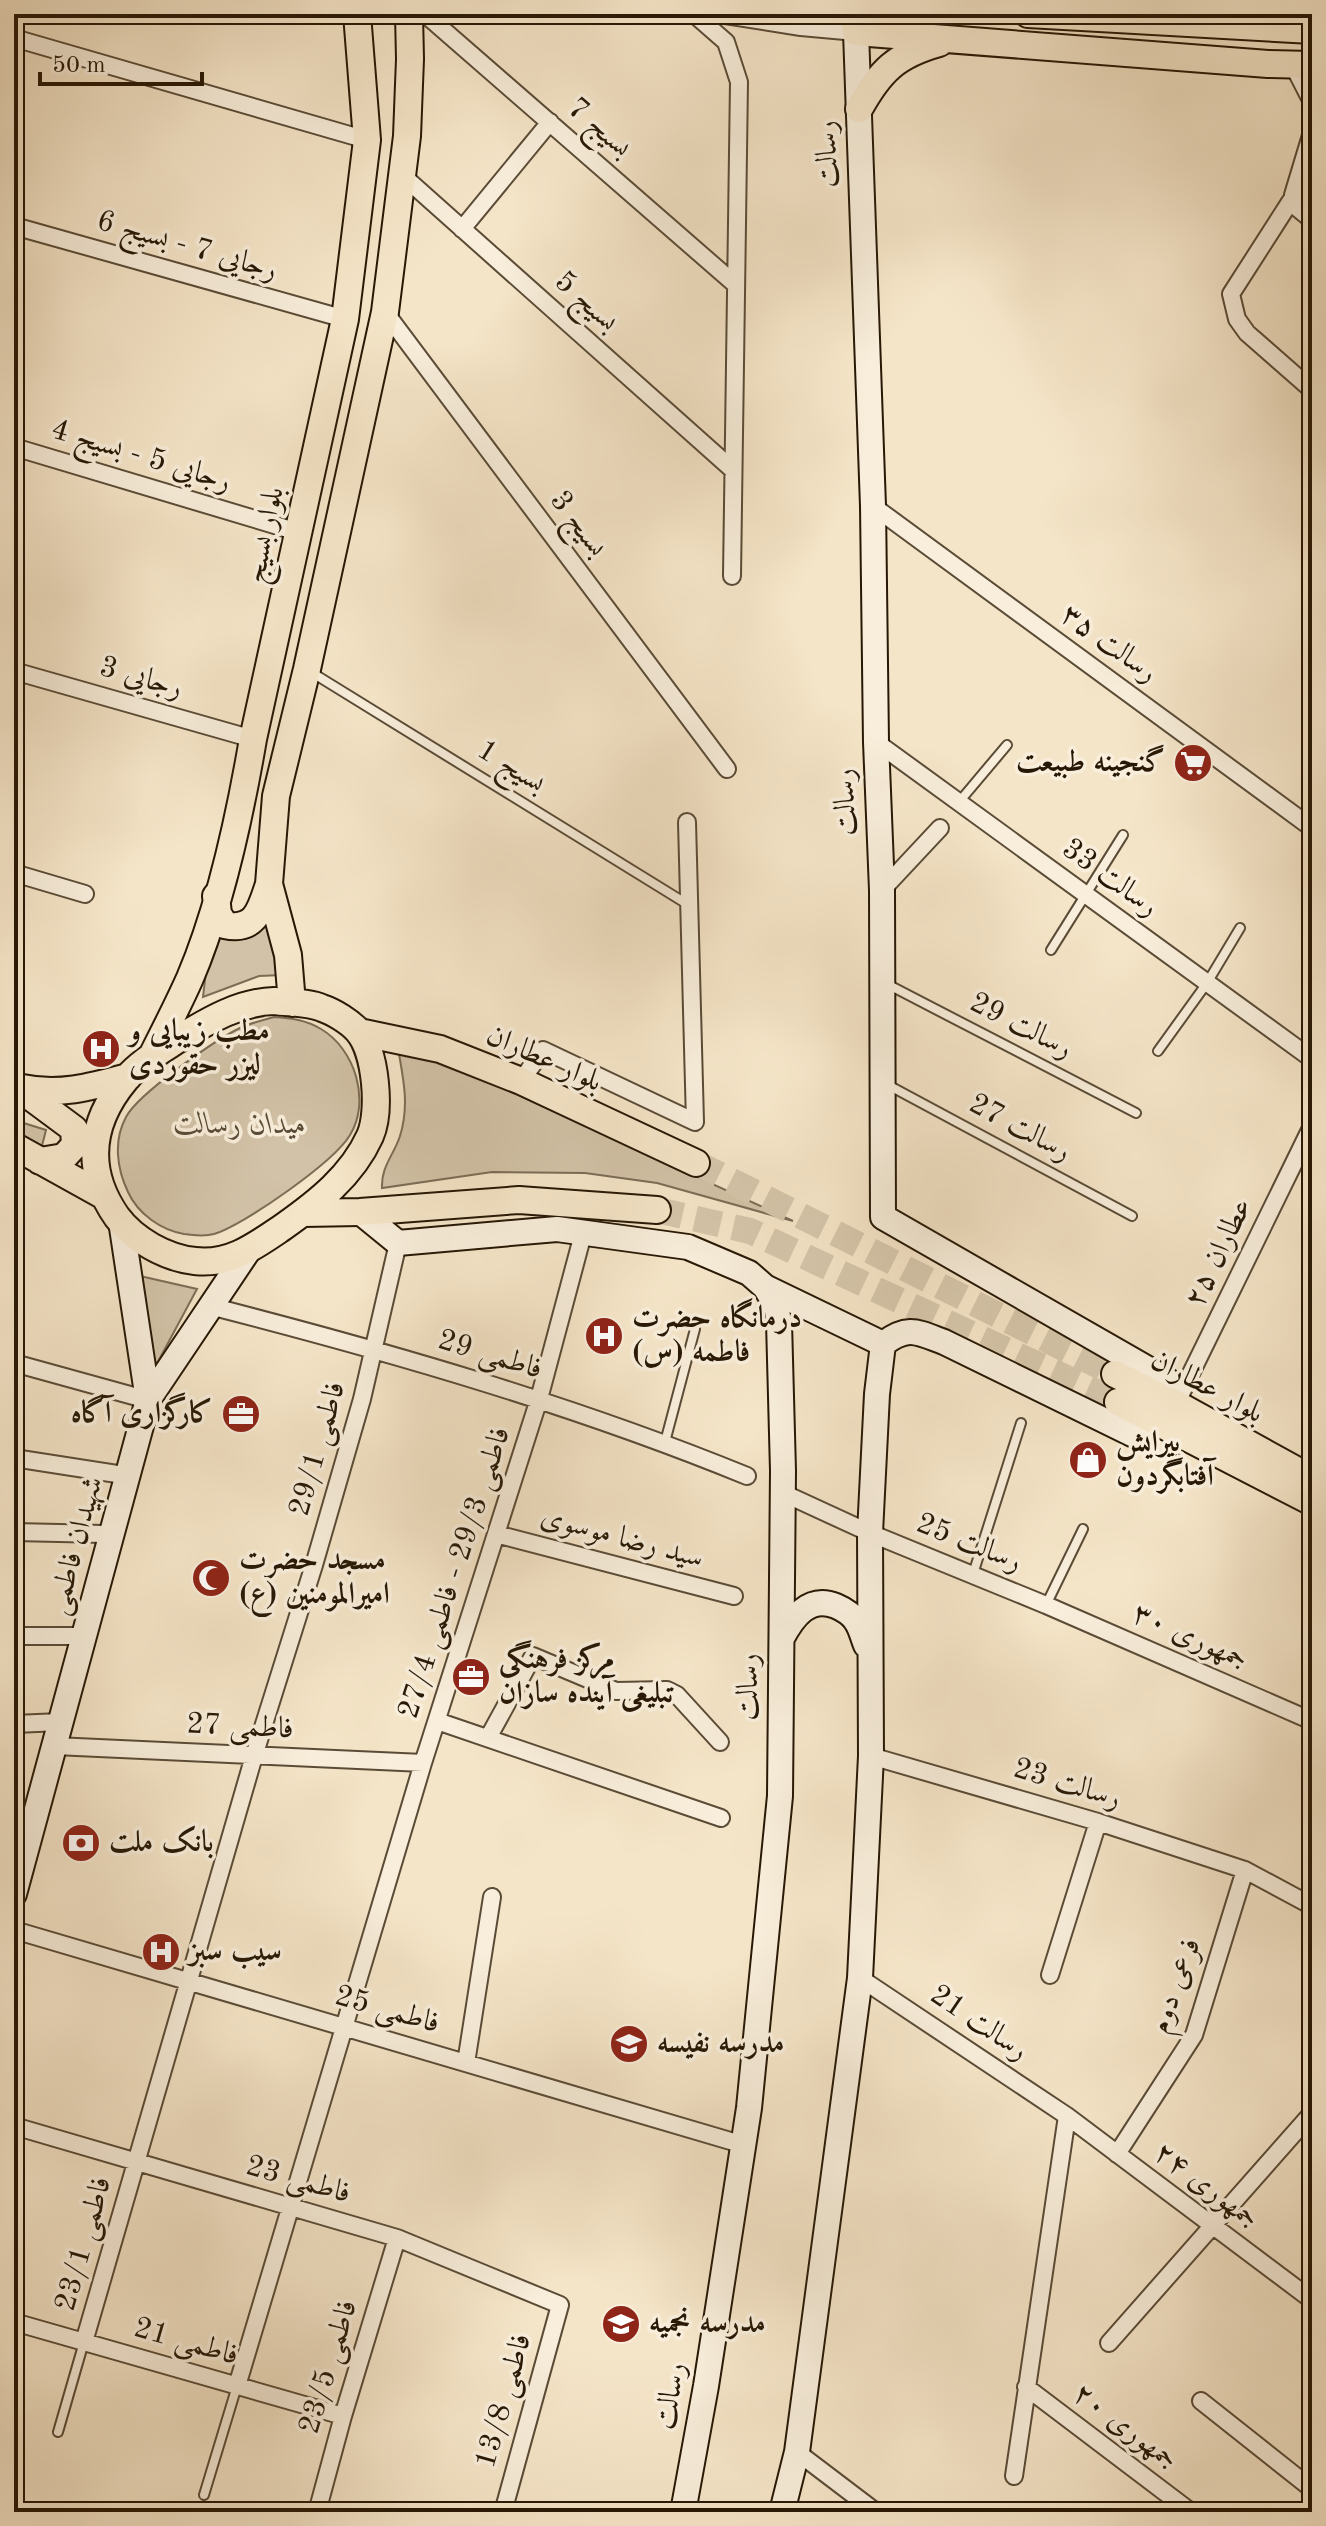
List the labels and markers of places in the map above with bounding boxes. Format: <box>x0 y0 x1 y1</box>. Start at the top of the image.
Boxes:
supermarket icon: گنجینه طبیعت <box>1172 742 1214 784</box>
place label: گنجینه طبیعت <box>1016 744 1165 779</box>
place label: مطب زیبایی و لیزر حقوردی <box>126 1016 270 1083</box>
hospital icon: مطب زیبایی و لیزر حقوردی <box>80 1028 122 1070</box>
place label: درمانگاه حضرت فاطمه (س) <box>632 1297 802 1368</box>
hospital icon: درمانگاه حضرت فاطمه (س) <box>583 1315 625 1357</box>
place label: کارگزاری آگاه <box>71 1392 213 1430</box>
office icon: کارگزاری آگاه <box>220 1393 262 1435</box>
place label: پیرایش آفتابگردون <box>1116 1428 1217 1494</box>
shop icon: پیرایش آفتابگردون <box>1067 1439 1109 1481</box>
place label: مسجد حضرت امیرالمومنین (ع) <box>239 1546 390 1617</box>
mosque icon: مسجد حضرت امیرالمومنین (ع) <box>190 1557 232 1599</box>
place label: مرکز فرهنگی تبلیغی آینده سازان <box>499 1640 675 1712</box>
office icon: مرکز فرهنگی تبلیغی آینده سازان <box>450 1656 492 1698</box>
bank icon: بانک ملت <box>60 1822 102 1864</box>
place label: بانک ملت <box>109 1825 214 1859</box>
hospital icon: سیب سبز <box>140 1931 182 1973</box>
place label: سیب سبز <box>186 1937 282 1969</box>
school or university icon: مدرسه نفیسه <box>608 2023 650 2065</box>
place label: مدرسه نفیسه <box>657 2029 784 2060</box>
school or university icon: مدرسه نجمیه <box>600 2303 642 2345</box>
place label: مدرسه نجمیه <box>649 2307 766 2340</box>

